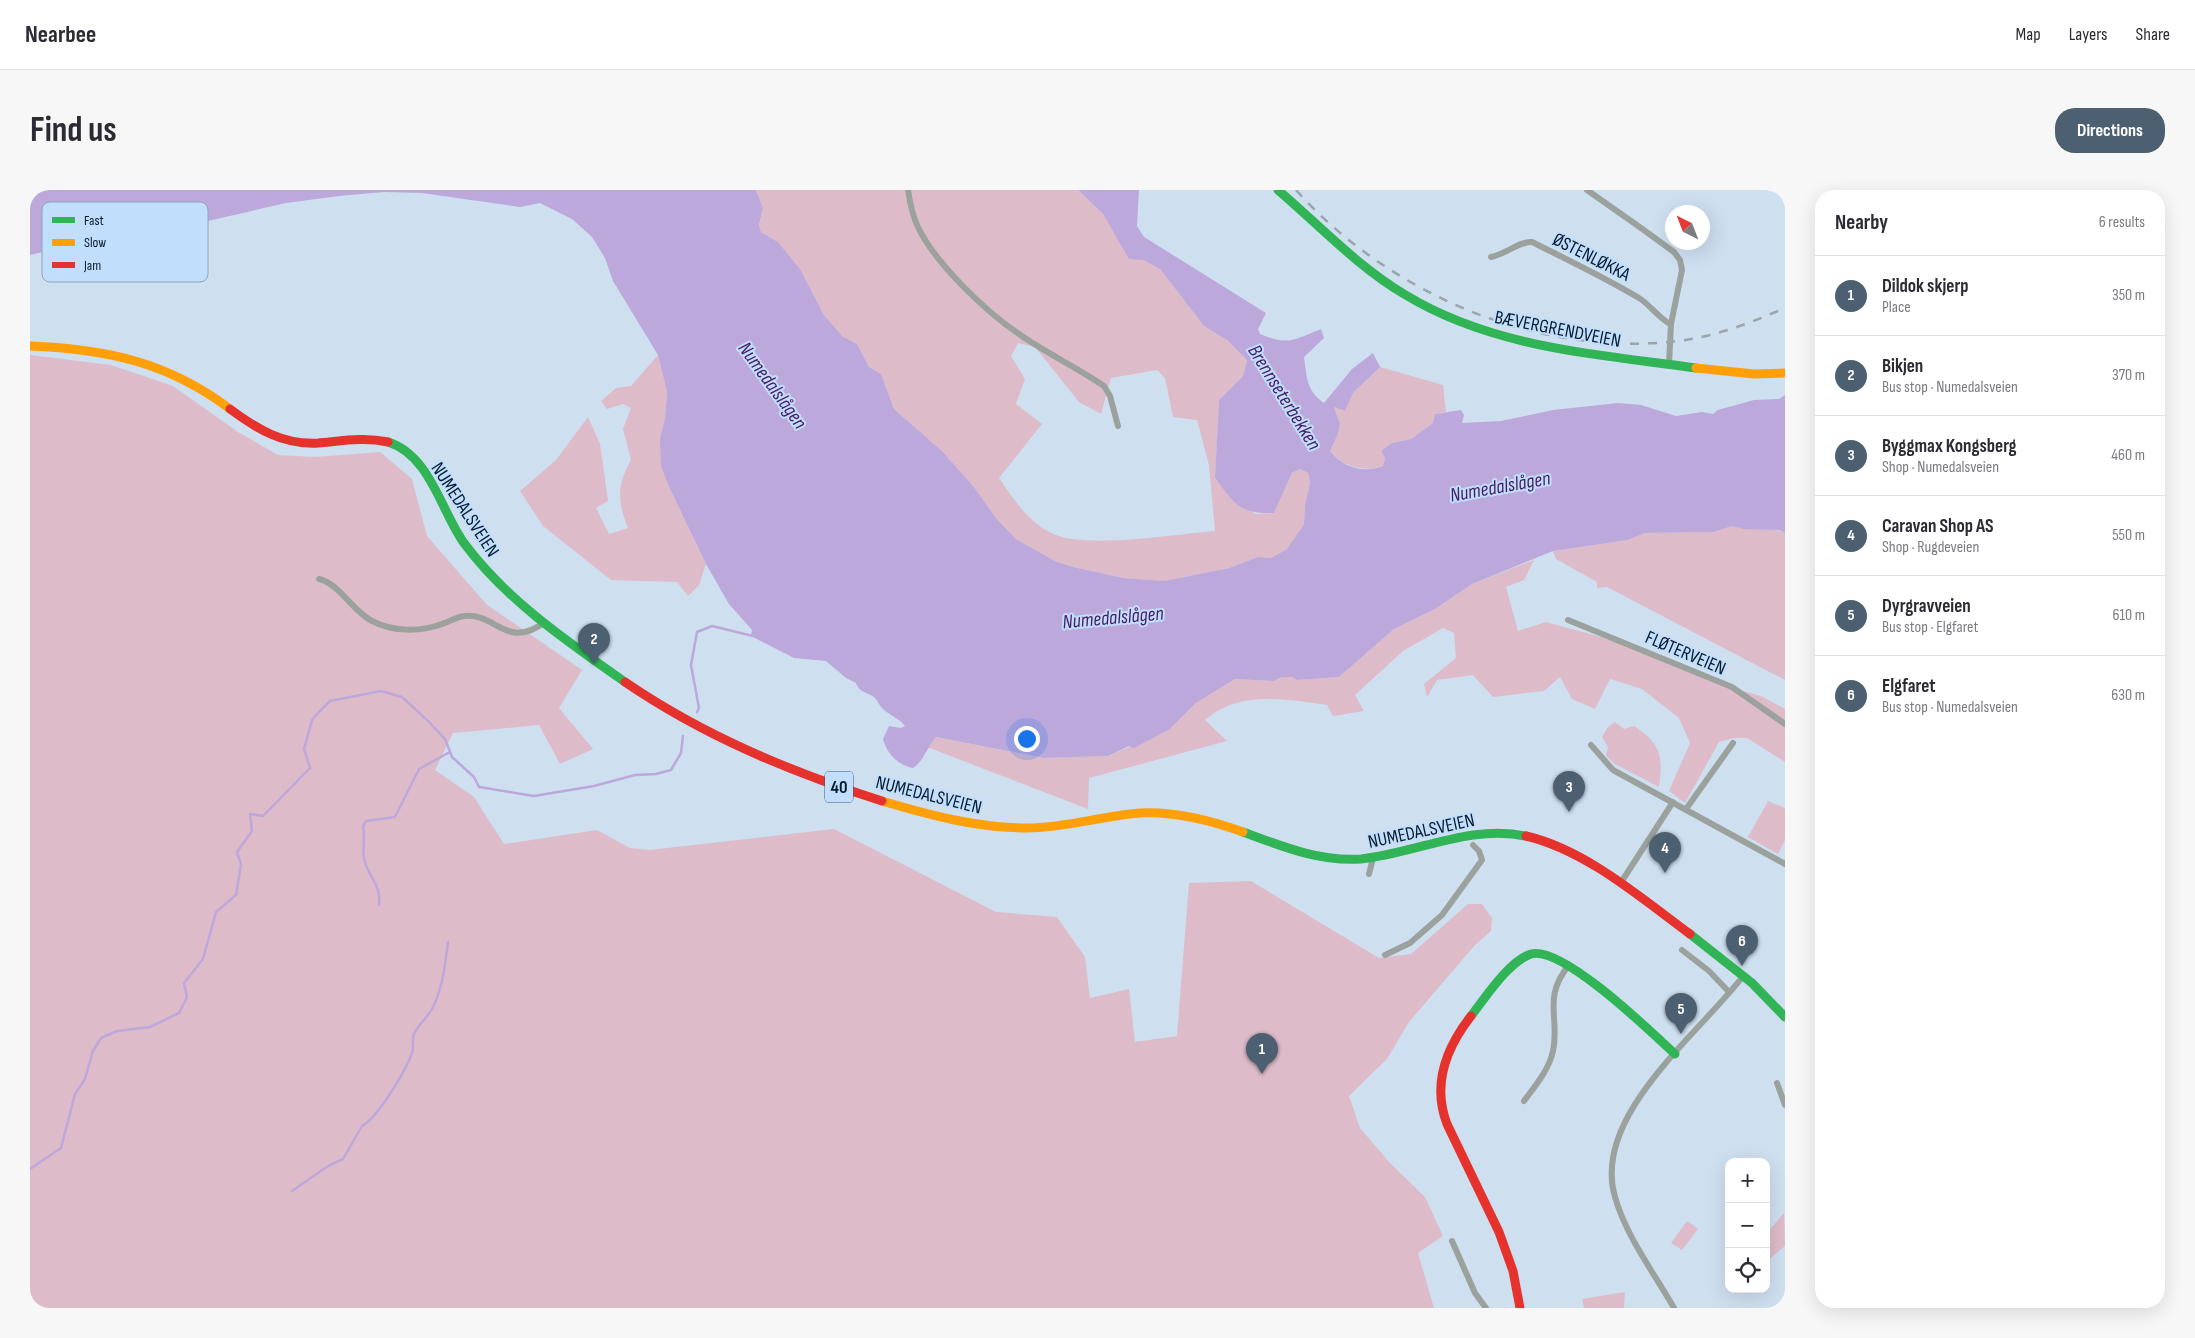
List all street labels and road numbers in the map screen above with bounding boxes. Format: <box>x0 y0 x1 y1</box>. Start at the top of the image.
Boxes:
street label: ØSTENLØKKA <box>1549 228 1635 287</box>
street label: BÆVERGRENDVEIEN <box>1493 306 1623 353</box>
street label: NUMEDALSVEIEN <box>426 458 504 561</box>
street label: FLØTERVEIEN <box>1642 626 1729 681</box>
street label: NUMEDALSVEIEN <box>873 771 984 820</box>
road number: 40 <box>825 772 853 802</box>
street label: NUMEDALSVEIEN <box>1366 809 1477 854</box>

